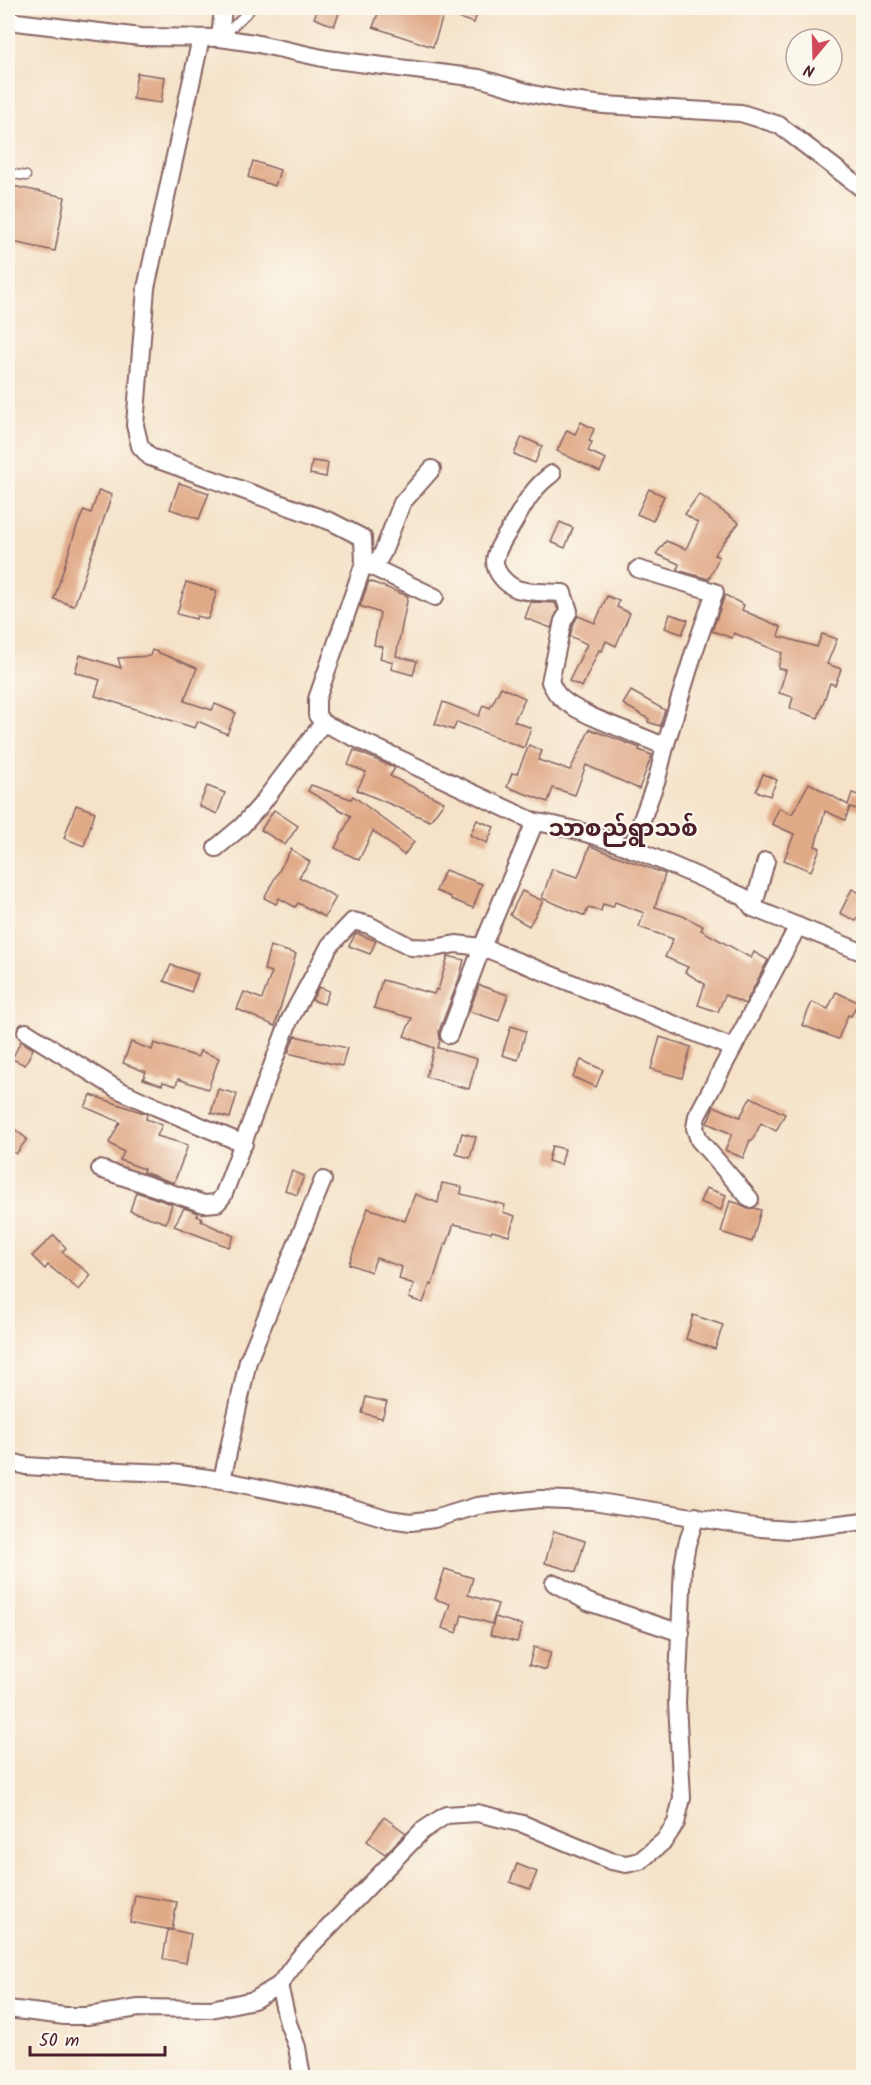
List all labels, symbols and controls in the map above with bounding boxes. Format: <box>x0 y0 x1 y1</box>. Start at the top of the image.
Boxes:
north arrow <box>784 27 844 87</box>
text: N <box>801 56 818 83</box>
district label: သာစည်ရွာသစ် <box>548 810 698 849</box>
scale bar <box>30 2019 165 2057</box>
text: 50 m <box>39 2027 79 2056</box>

